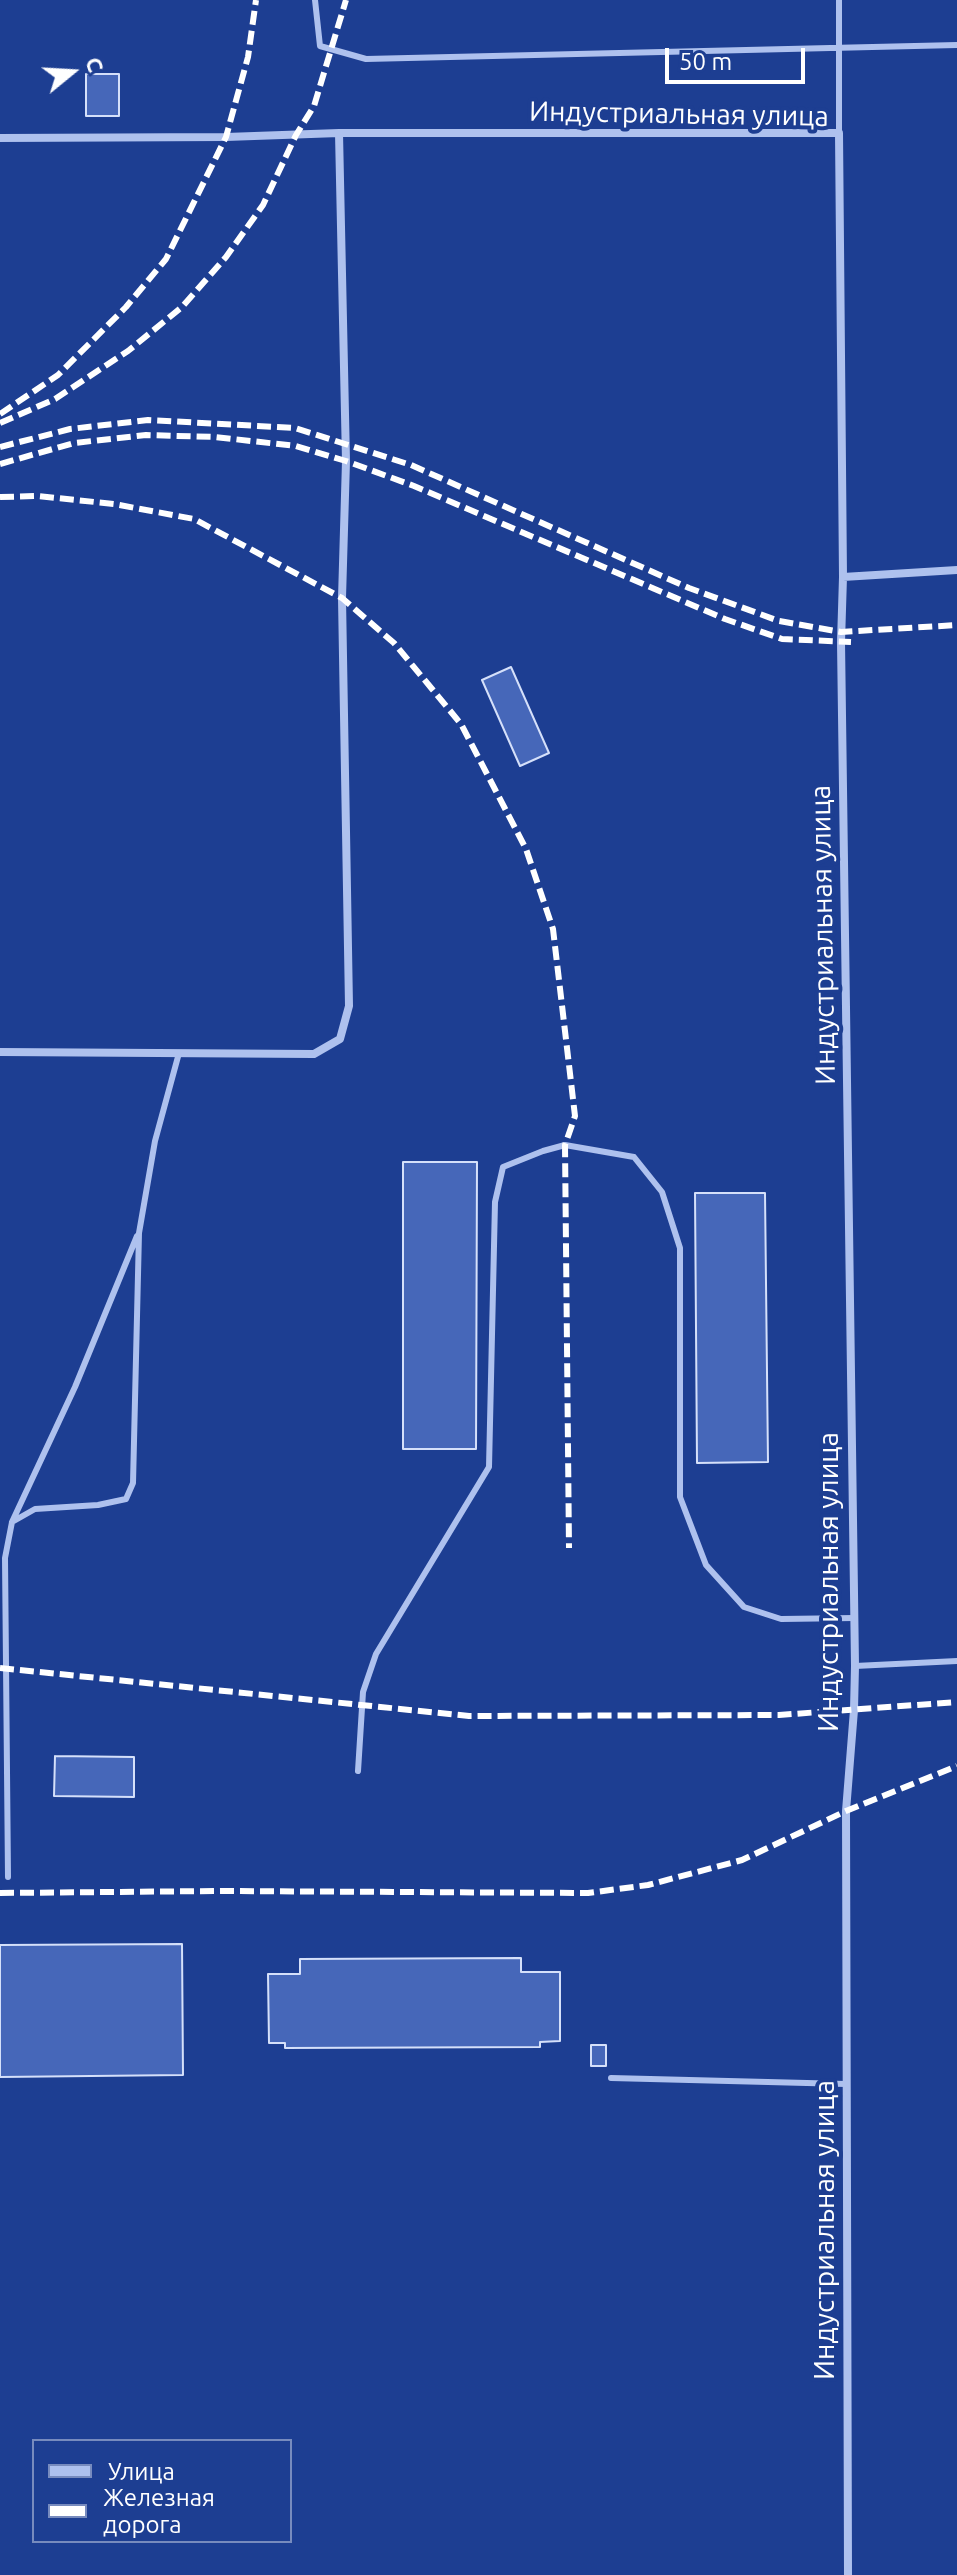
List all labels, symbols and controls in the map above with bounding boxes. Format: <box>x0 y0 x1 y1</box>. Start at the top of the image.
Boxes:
north arrow <box>32 32 112 112</box>
scale bar <box>669 32 809 82</box>
text: 50 m <box>679 48 732 75</box>
text: С <box>81 54 109 75</box>
street label: Индустриальная улица <box>529 95 829 133</box>
street label: Индустриальная улица <box>804 785 842 1085</box>
street label: Индустриальная улица <box>812 1432 846 1732</box>
street label: Индустриальная улица <box>808 2080 842 2380</box>
legend <box>32 2439 292 2543</box>
text: Улица <box>108 2458 175 2485</box>
text: Железная дорога <box>103 2484 215 2538</box>

